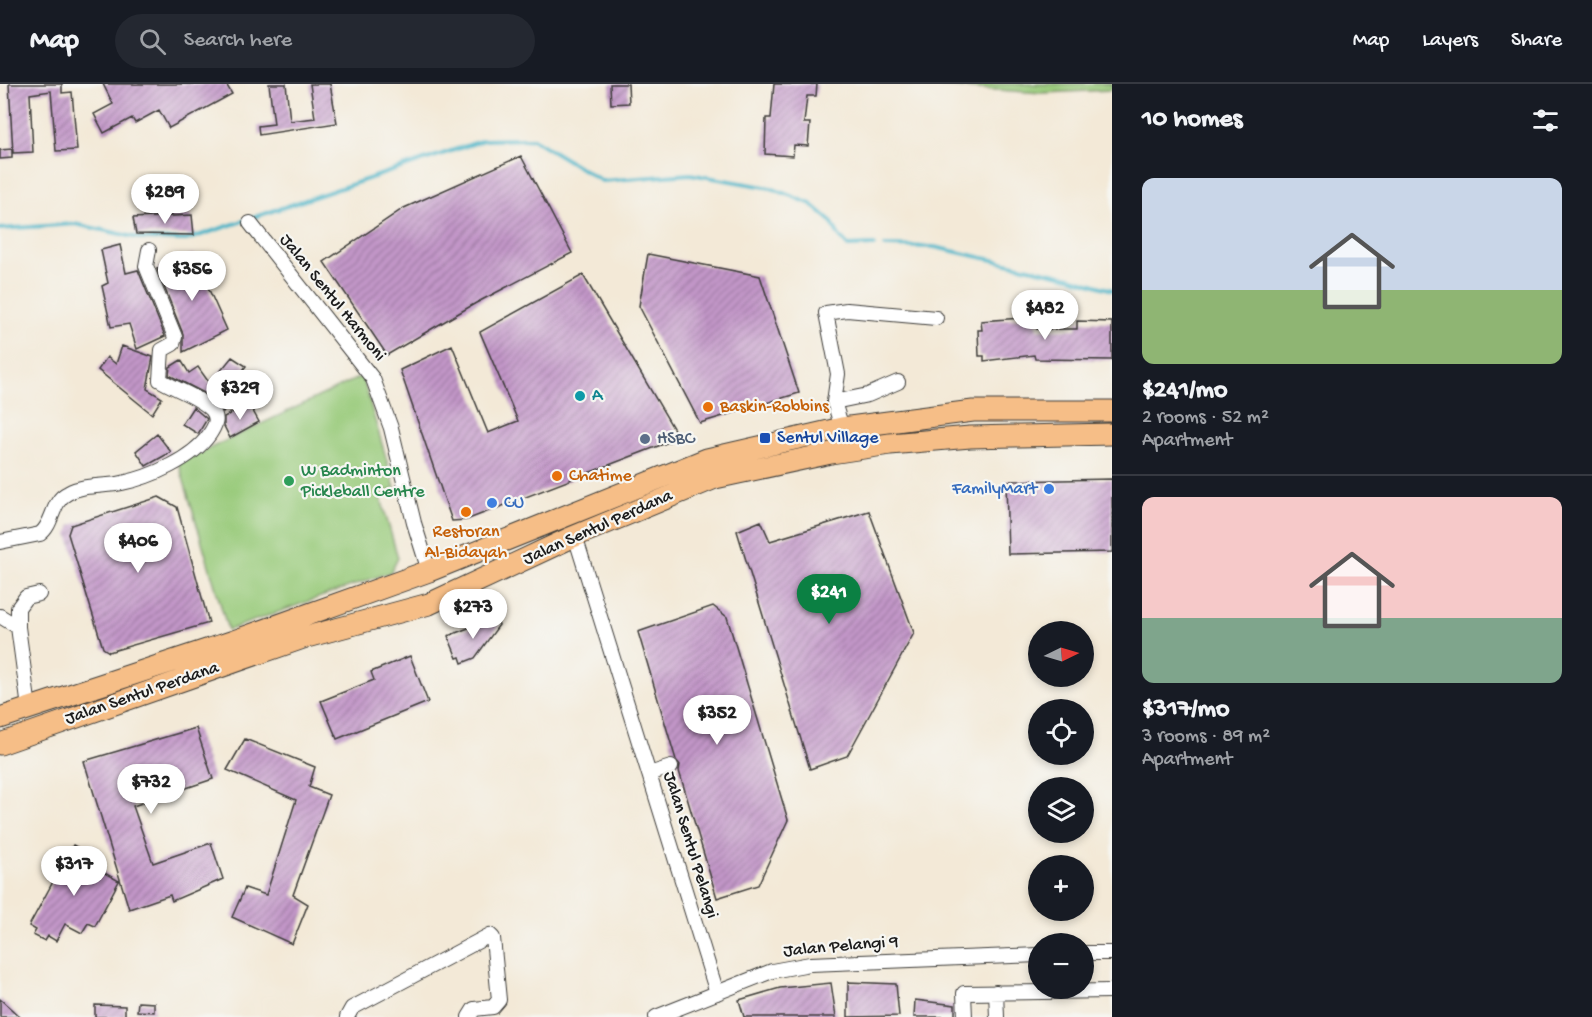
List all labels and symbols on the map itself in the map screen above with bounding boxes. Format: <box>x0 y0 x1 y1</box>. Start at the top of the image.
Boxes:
pin: $289 <box>129 174 201 225</box>
street label: Jalan Sentul Harmoni <box>274 230 390 366</box>
pin: $356 <box>156 251 228 302</box>
pin: $482 <box>1009 290 1081 341</box>
pin: $329 <box>204 370 276 421</box>
place label: A <box>592 386 604 407</box>
marker: A <box>573 389 587 403</box>
place label: Baskin-Robbins <box>719 397 830 418</box>
marker: Baskin-Robbins <box>701 400 715 414</box>
place label: Sentul Village <box>777 428 879 449</box>
place label: HSBC <box>657 429 696 450</box>
marker: Sentul Village <box>758 431 772 445</box>
marker: HSBC <box>638 432 652 446</box>
place label: W Badminton Pickleball Centre <box>300 461 425 503</box>
place label: Chatime <box>569 466 632 487</box>
marker: Chatime <box>550 469 564 483</box>
marker: W Badminton Pickleball Centre <box>282 474 296 488</box>
place label: FamilyMart <box>951 479 1039 500</box>
marker: FamilyMart <box>1042 482 1056 496</box>
street label: Jalan Sentul Perdana <box>520 485 677 570</box>
place label: CU <box>504 493 524 514</box>
marker: CU <box>485 496 499 510</box>
marker: Restoran Al-Bidayah <box>459 505 473 519</box>
place label: Restoran Al-Bidayah <box>425 522 508 564</box>
pin: $406 <box>102 523 174 574</box>
pin: $241 <box>793 574 865 625</box>
pin: $273 <box>437 589 509 640</box>
north arrow <box>1028 621 1094 687</box>
street label: Jalan Sentul Perdana <box>62 658 223 730</box>
pin: $352 <box>681 695 753 746</box>
pin: $732 <box>115 764 187 815</box>
street label: Jalan Sentul Pelangi <box>658 769 722 921</box>
pin: $317 <box>38 846 110 897</box>
street label: Jalan Pelangi 9 <box>783 932 899 962</box>

